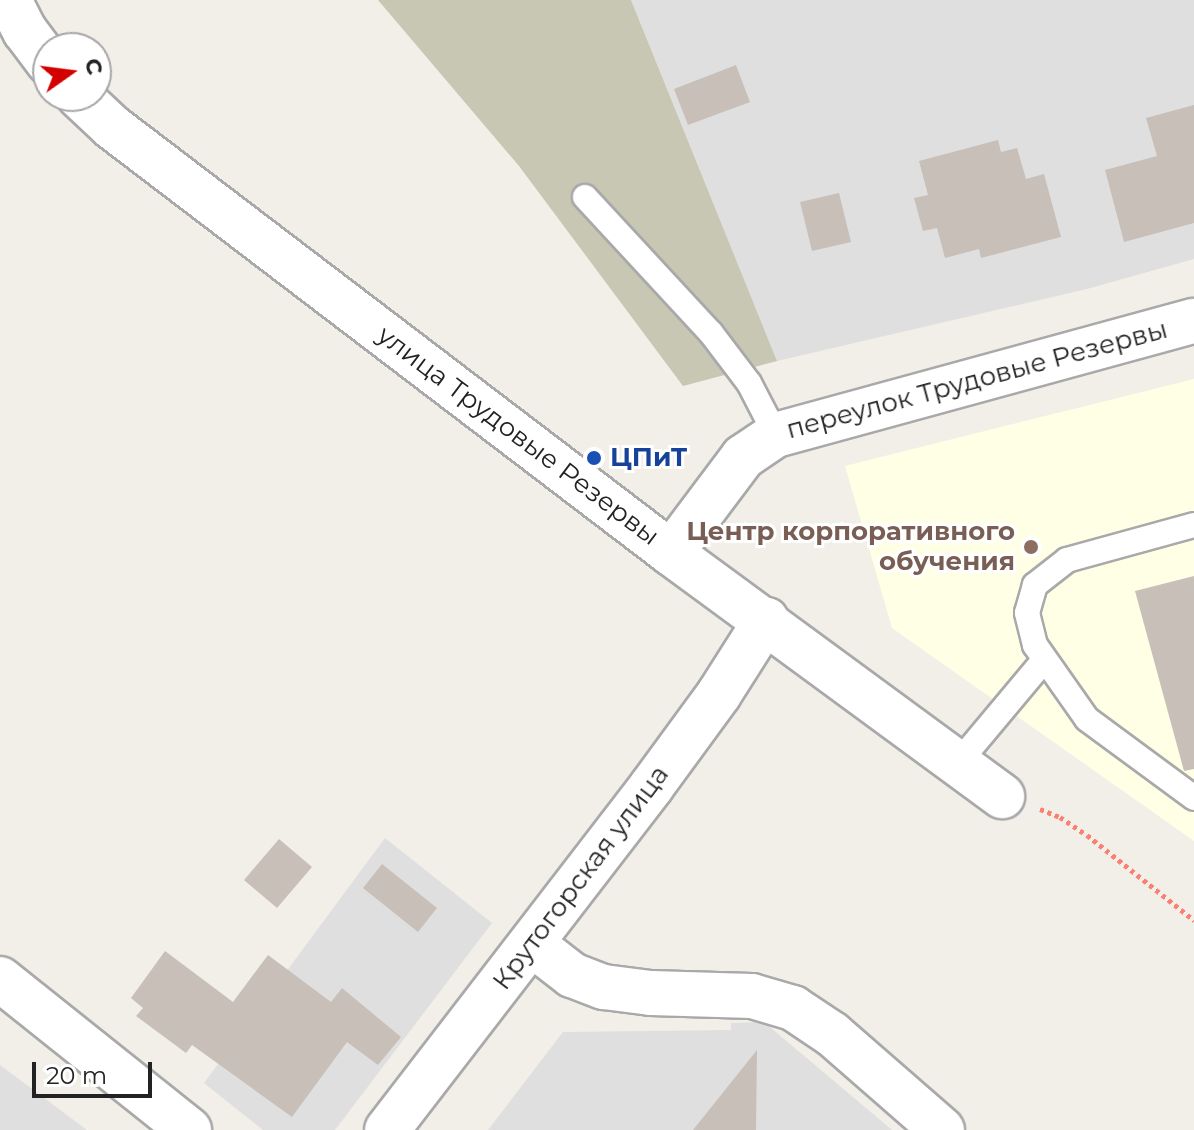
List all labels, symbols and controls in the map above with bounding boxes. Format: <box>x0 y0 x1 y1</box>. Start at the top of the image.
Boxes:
north arrow <box>32 32 112 112</box>
text: С <box>79 56 109 78</box>
street label: переулок Трудовые Резервы <box>783 314 1171 446</box>
street label: улица Трудовые Резервы <box>371 320 665 552</box>
place label: ЦПиТ <box>610 442 687 474</box>
marker: ЦПиТ <box>585 449 603 467</box>
place label: Центр корпоративного обучения <box>686 516 1015 578</box>
marker: Центр корпоративного обучения <box>1022 538 1040 556</box>
street label: Крутогорская улица <box>487 760 675 996</box>
scale bar <box>36 1046 156 1096</box>
text: 20 m <box>46 1061 107 1090</box>

